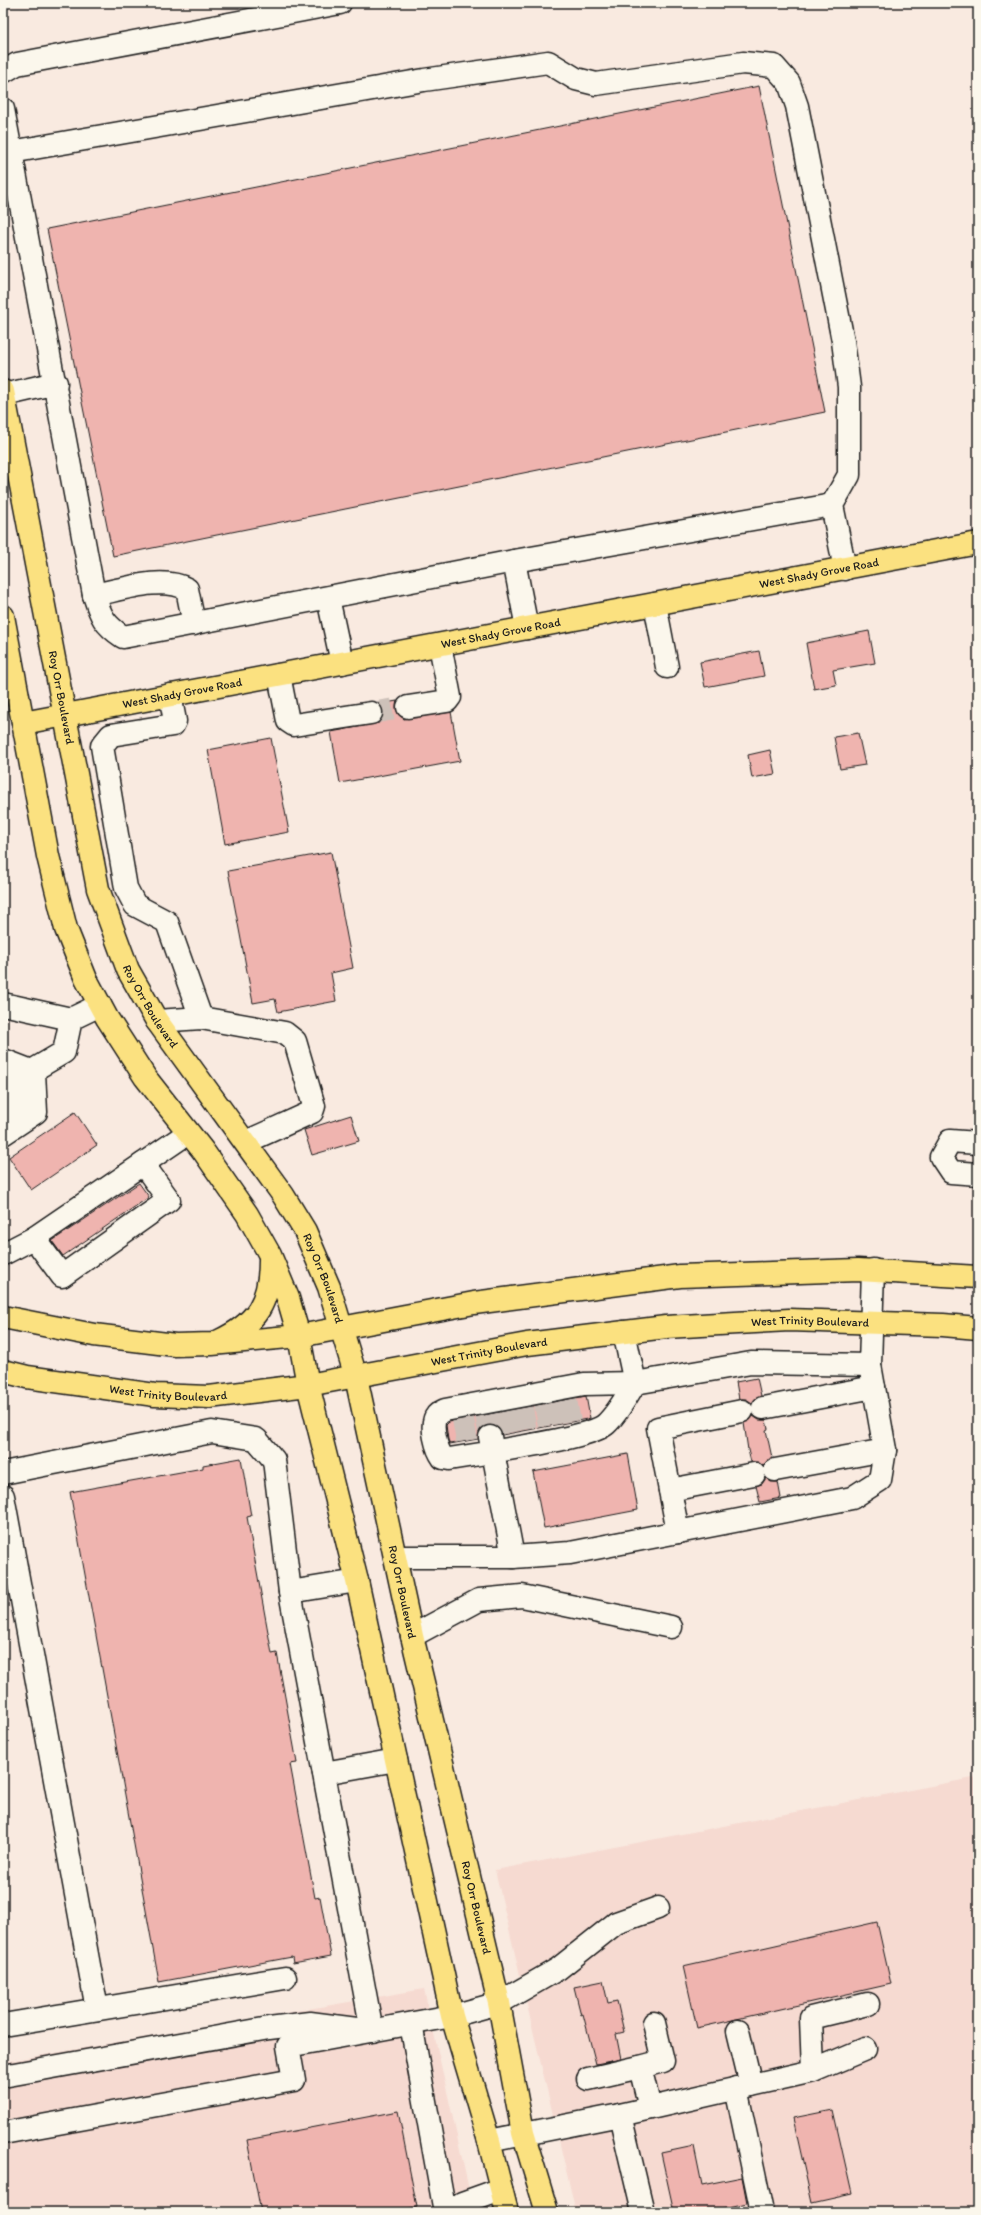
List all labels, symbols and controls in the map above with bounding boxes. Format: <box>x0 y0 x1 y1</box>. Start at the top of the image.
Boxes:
street label: West Shady Grove Road <box>758 555 880 591</box>
street label: West Shady Grove Road <box>440 615 562 651</box>
street label: Roy Orr Boulevard <box>46 649 77 746</box>
street label: West Shady Grove Road <box>121 675 244 711</box>
street label: Roy Orr Boulevard <box>120 963 181 1051</box>
street label: Roy Orr Boulevard <box>300 1231 347 1325</box>
street label: West Trinity Boulevard <box>751 1313 870 1330</box>
street label: West Trinity Boulevard <box>430 1335 549 1369</box>
street label: West Trinity Boulevard <box>108 1382 228 1404</box>
street label: Roy Orr Boulevard <box>386 1544 419 1641</box>
street label: Roy Orr Boulevard <box>459 1860 494 1956</box>

